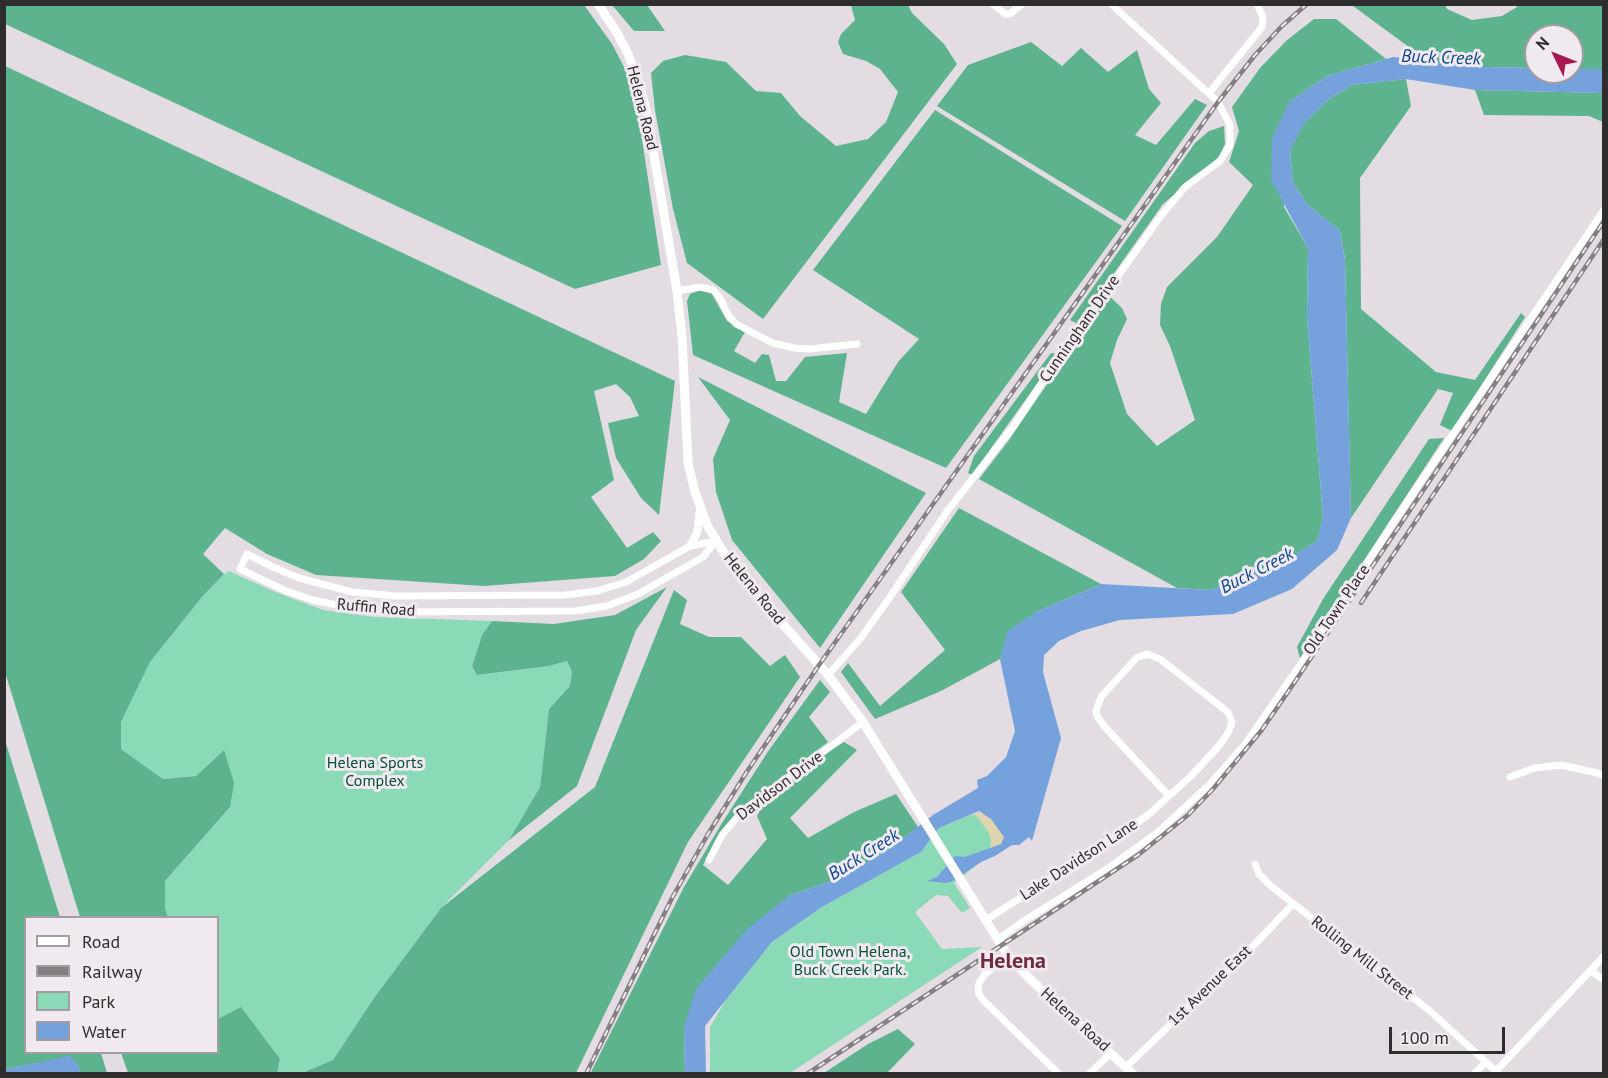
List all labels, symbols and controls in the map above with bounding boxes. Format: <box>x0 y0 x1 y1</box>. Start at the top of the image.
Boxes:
north arrow <box>1524 24 1584 84</box>
text: N <box>1531 32 1553 54</box>
water label: Buck Creek <box>1401 46 1481 70</box>
street label: Helena Road <box>622 64 662 152</box>
street label: Cunningham Drive <box>1036 272 1124 386</box>
water label: Buck Creek <box>1217 543 1297 599</box>
street label: Helena Road <box>719 549 789 629</box>
street label: Old Town Place <box>1300 561 1374 659</box>
street label: Ruffin Road <box>336 595 416 621</box>
street label: Davidson Drive <box>733 747 827 825</box>
park label: Helena Sports Complex <box>327 753 423 791</box>
street label: Lake Davidson Lane <box>1017 815 1141 905</box>
water label: Buck Creek <box>825 825 903 885</box>
street label: Rolling Mill Street <box>1307 912 1417 1004</box>
legend <box>24 916 219 1054</box>
text: Road <box>82 930 120 953</box>
park label: Old Town Helena, Buck Creek Park. <box>790 942 910 980</box>
street label: 1st Avenue East <box>1164 942 1256 1030</box>
district label: Helena <box>980 949 1046 975</box>
text: Railway <box>82 960 142 983</box>
street label: Helena Road <box>1036 984 1114 1056</box>
text: Park <box>82 990 115 1013</box>
scale bar <box>1392 1015 1508 1053</box>
text: Water <box>82 1020 126 1043</box>
text: 100 m <box>1400 1026 1449 1049</box>

